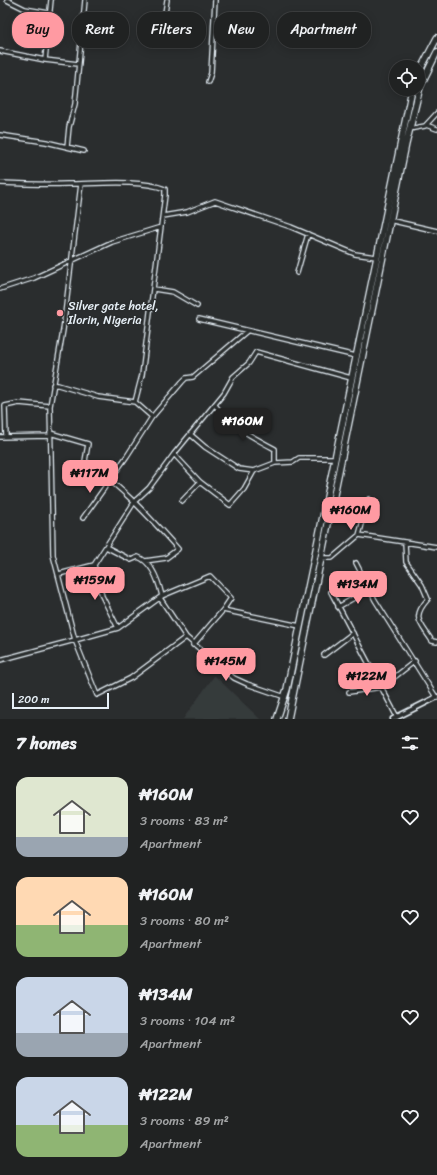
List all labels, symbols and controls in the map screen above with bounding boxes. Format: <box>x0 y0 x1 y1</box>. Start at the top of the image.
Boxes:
chip: Buy <box>12 12 64 48</box>
chip: Rent <box>72 12 129 48</box>
chip: Filters <box>137 12 206 48</box>
chip: New <box>214 12 269 48</box>
chip: Apartment <box>277 12 371 48</box>
map controls <box>389 60 425 96</box>
button: locate <box>389 60 425 96</box>
place label: Silver gate hotel, Ilorin, Nigeria <box>67 295 159 331</box>
marker: Silver gate hotel, Ilorin, Nigeria <box>55 308 65 318</box>
pin: ₦160M <box>215 408 271 442</box>
text: ₦160M <box>223 409 263 432</box>
pin: ₦117M <box>62 460 118 494</box>
text: ₦117M <box>71 461 109 484</box>
pin: ₦160M <box>323 497 379 531</box>
text: ₦160M <box>331 498 371 521</box>
pin: ₦159M <box>67 567 123 601</box>
text: ₦159M <box>75 568 115 591</box>
pin: ₦134M <box>330 571 386 605</box>
text: ₦134M <box>338 572 378 595</box>
pin: ₦145M <box>198 648 254 682</box>
text: ₦145M <box>206 649 246 672</box>
pin: ₦122M <box>339 663 395 697</box>
text: ₦122M <box>347 664 387 687</box>
text: 200 m <box>18 690 50 709</box>
scale bar <box>12 691 109 710</box>
text: 7 homes <box>16 728 76 758</box>
icon: filters <box>399 732 421 754</box>
text: ₦160M <box>140 779 193 809</box>
icon: home <box>48 793 96 841</box>
icon: heart <box>399 806 421 828</box>
text: 3 rooms · 83 m² <box>140 809 228 832</box>
text: Apartment <box>140 832 201 855</box>
text: ₦160M <box>140 879 193 909</box>
icon: home <box>48 893 96 941</box>
icon: heart <box>399 906 421 928</box>
text: 3 rooms · 80 m² <box>140 909 229 932</box>
text: Apartment <box>140 932 201 955</box>
text: ₦134M <box>140 979 192 1009</box>
icon: home <box>48 993 96 1041</box>
icon: heart <box>399 1006 421 1028</box>
text: 3 rooms · 104 m² <box>140 1009 235 1032</box>
text: Apartment <box>140 1032 201 1055</box>
text: ₦122M <box>140 1079 192 1109</box>
icon: home <box>48 1093 96 1141</box>
icon: heart <box>399 1106 421 1128</box>
text: 3 rooms · 89 m² <box>140 1109 229 1132</box>
text: Apartment <box>140 1132 201 1155</box>

